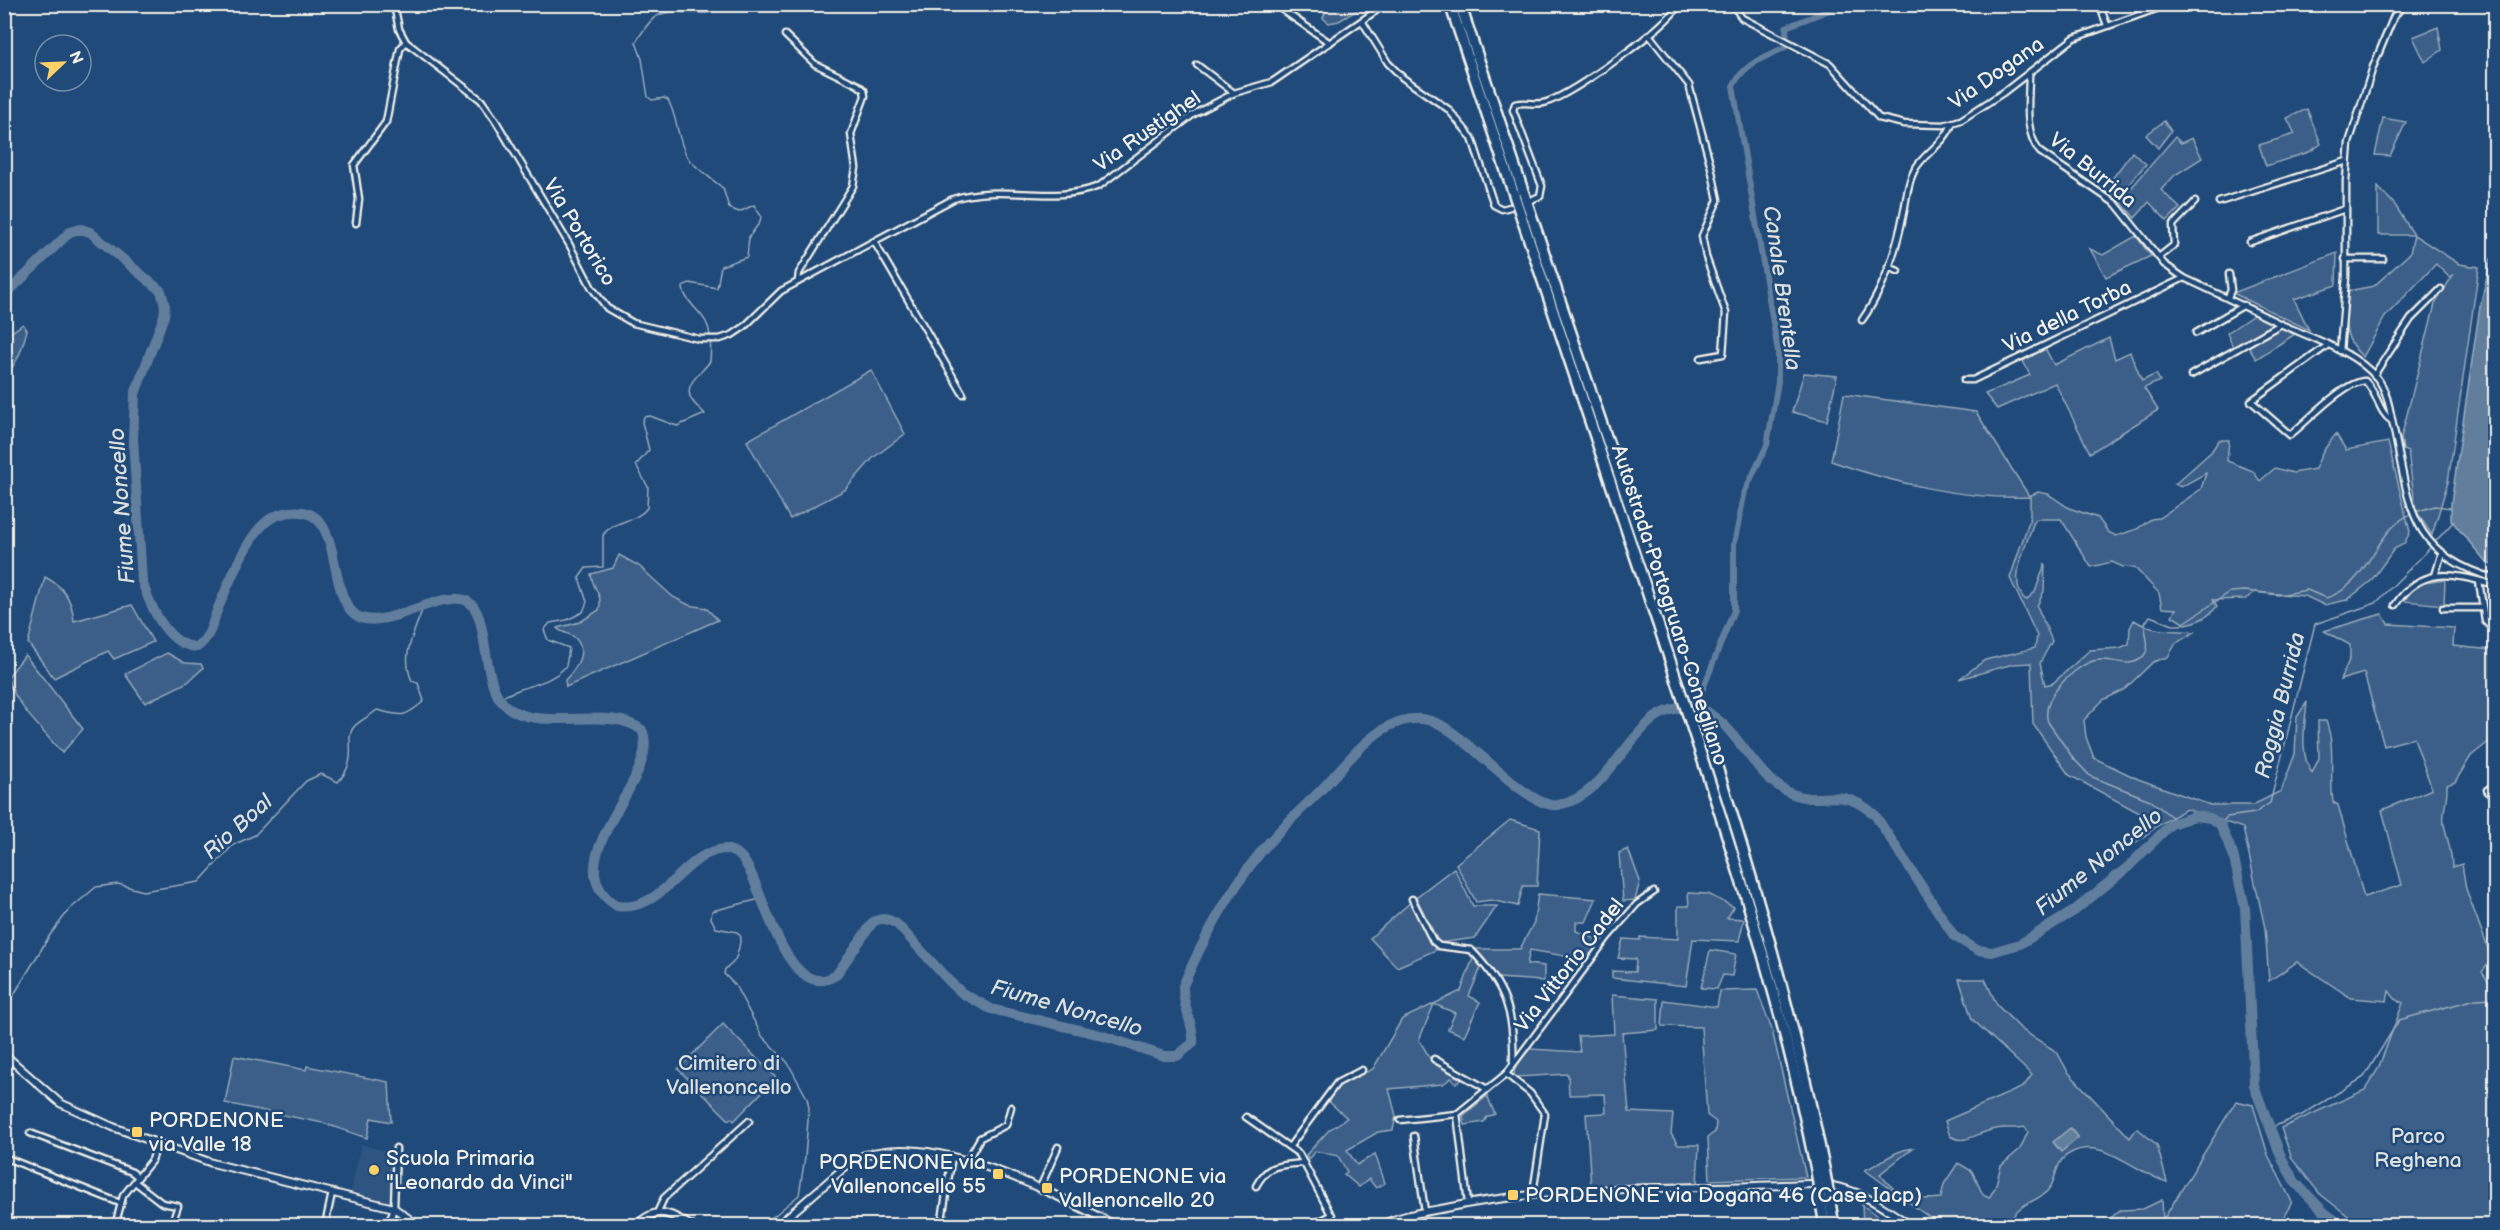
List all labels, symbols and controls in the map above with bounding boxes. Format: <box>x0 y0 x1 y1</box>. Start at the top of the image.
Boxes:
street label: Via Dogana <box>1944 32 2049 115</box>
north arrow <box>33 33 93 93</box>
text: N <box>64 48 87 67</box>
street label: Via Rustighel <box>1089 85 1206 177</box>
street label: Via Burrida <box>2044 127 2142 213</box>
street label: Via Portorico <box>538 174 621 291</box>
water label: Canale Brentella <box>1757 204 1806 372</box>
street label: Via della Torba <box>1999 275 2135 358</box>
water label: Fiume Noncello <box>104 427 141 585</box>
street label: Autostrada Portogruaro-Conegliano <box>1606 442 1733 769</box>
water label: Roggia Burrida <box>2249 630 2312 781</box>
water label: Rio Boal <box>197 788 279 866</box>
water label: Fiume Noncello <box>2030 802 2168 922</box>
street label: Via Vittorio Cadel <box>1509 893 1629 1037</box>
water label: Fiume Noncello <box>988 974 1146 1043</box>
park label: Cimitero di Vallenoncello <box>666 1051 792 1100</box>
place label: PORDENONE via Valle 18 <box>148 1108 284 1157</box>
park label: Parco Reghena <box>2374 1124 2462 1173</box>
marker: PORDENONE via Valle 18 <box>130 1125 144 1139</box>
place label: Scuola Primaria "Leonardo da Vinci" <box>386 1146 573 1195</box>
place label: PORDENONE via Vallenoncello 55 <box>819 1150 986 1199</box>
marker: Scuola Primaria "Leonardo da Vinci" <box>367 1163 381 1177</box>
place label: PORDENONE via Vallenoncello 20 <box>1059 1164 1226 1213</box>
marker: PORDENONE via Vallenoncello 55 <box>991 1167 1005 1181</box>
marker: PORDENONE via Vallenoncello 20 <box>1040 1181 1054 1195</box>
place label: PORDENONE via Dogana 46 (Case Iacp) <box>1525 1183 1922 1208</box>
marker: PORDENONE via Dogana 46 (Case Iacp) <box>1506 1188 1520 1202</box>

